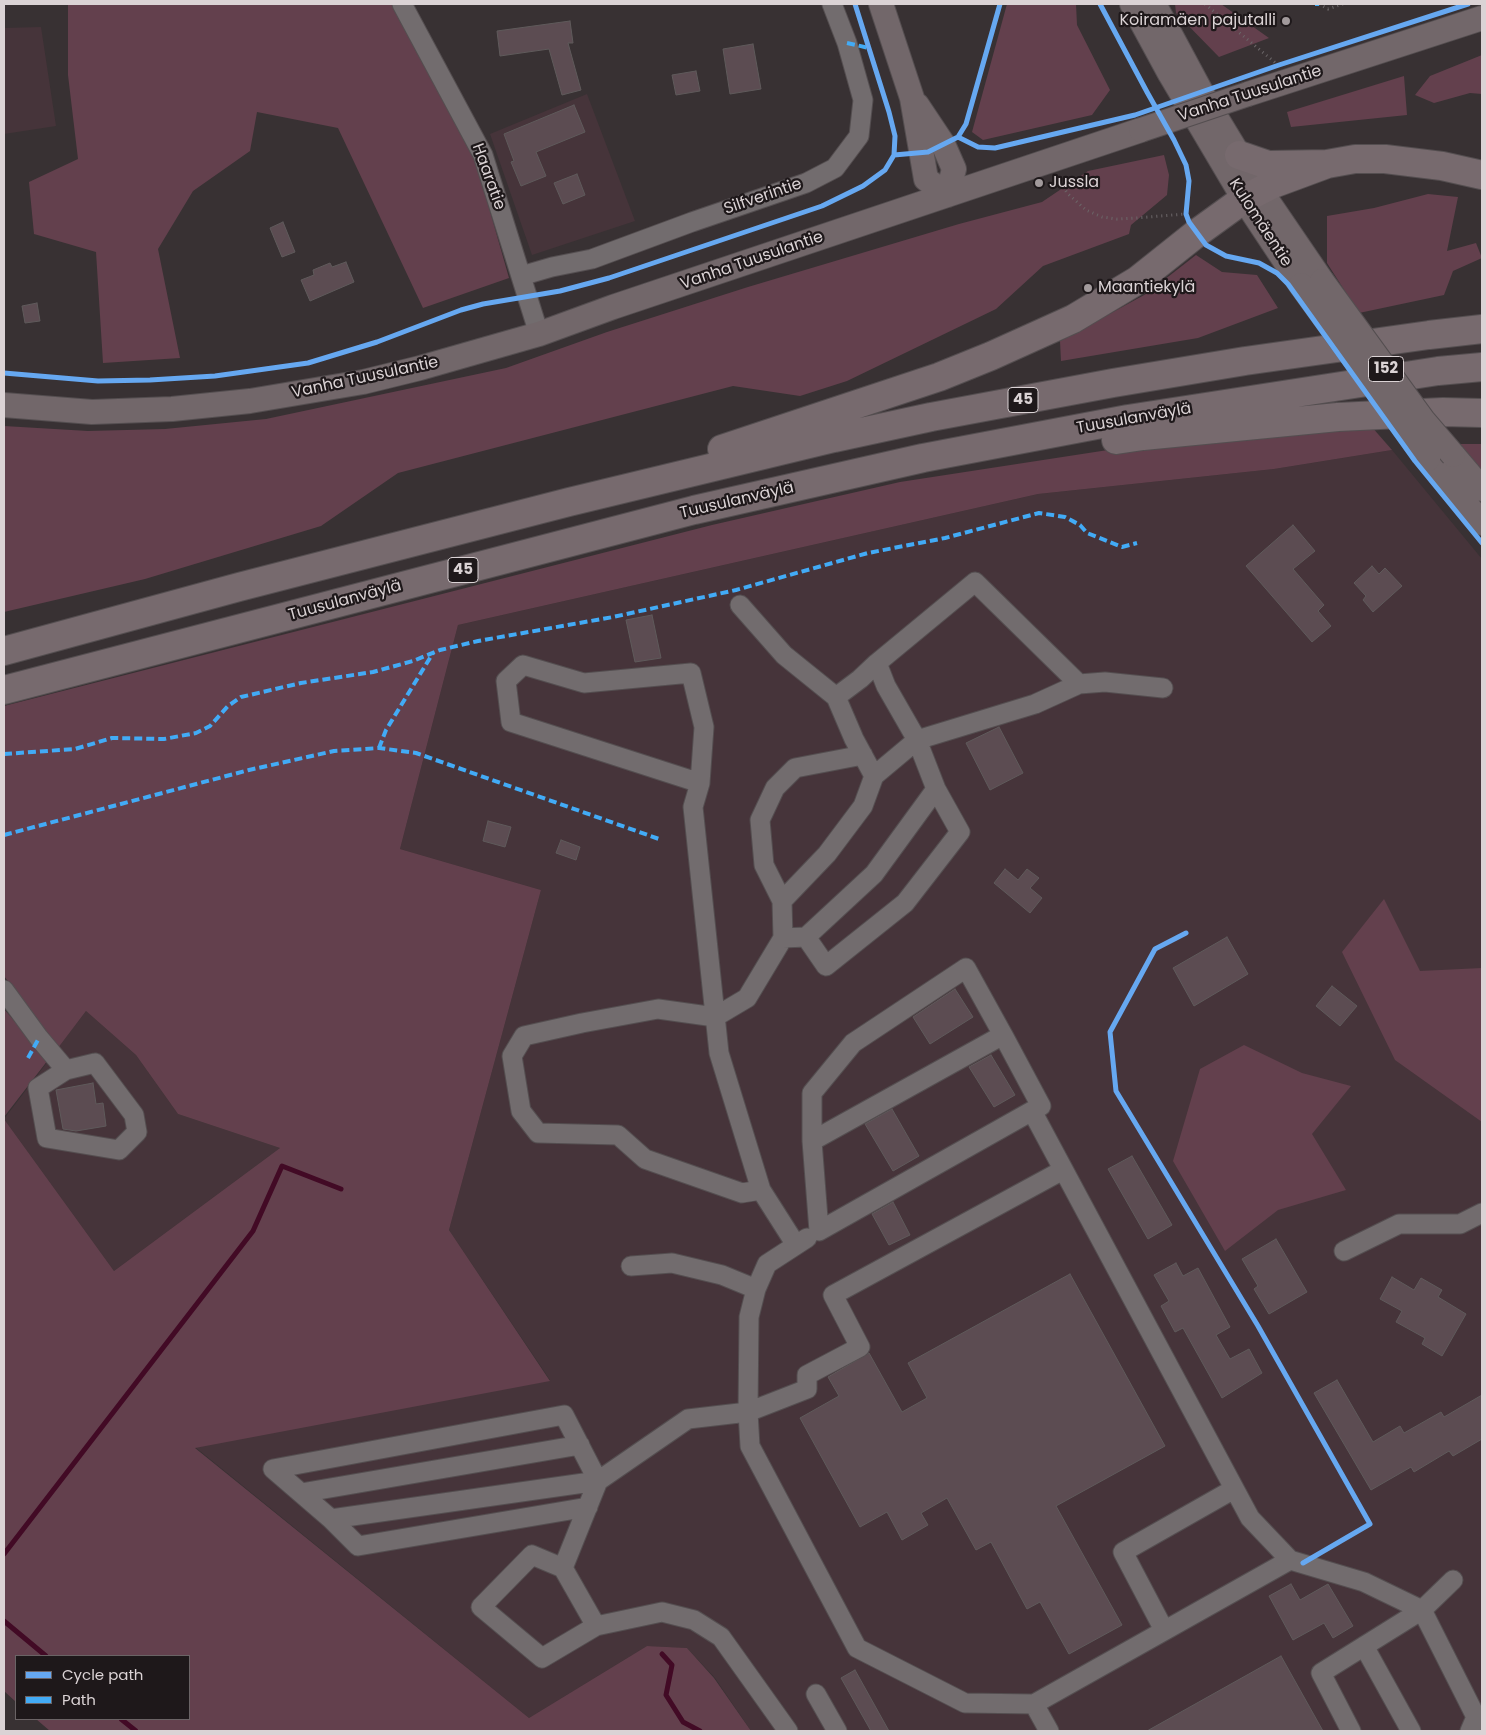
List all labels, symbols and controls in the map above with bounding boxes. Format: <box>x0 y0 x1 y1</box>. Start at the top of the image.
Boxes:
place label: Koiramäen pajutalli <box>1119 11 1276 31</box>
marker: Koiramäen pajutalli <box>1280 15 1292 27</box>
street label: Vanha Tuusulantie <box>1176 62 1324 126</box>
street label: Haaratie <box>467 141 509 213</box>
place label: Jussla <box>1049 173 1099 193</box>
street label: Silfverintie <box>721 175 805 219</box>
street label: Kulomäentie <box>1224 175 1296 271</box>
marker: Jussla <box>1033 177 1045 189</box>
street label: Vanha Tuusulantie <box>678 228 826 294</box>
place label: Maantiekylä <box>1098 278 1195 298</box>
marker: Maantiekylä <box>1082 282 1094 294</box>
street label: Vanha Tuusulantie <box>290 353 440 403</box>
road number: 152 <box>1368 356 1404 382</box>
road number: 45 <box>1008 388 1038 412</box>
street label: Tuusulanväylä <box>1075 399 1193 439</box>
street label: Tuusulanväylä <box>678 479 796 523</box>
road number: 45 <box>448 558 478 582</box>
street label: Tuusulanväylä <box>286 577 404 625</box>
legend <box>15 1655 190 1720</box>
text: Cycle path <box>62 1664 143 1685</box>
text: Path <box>62 1689 96 1710</box>

